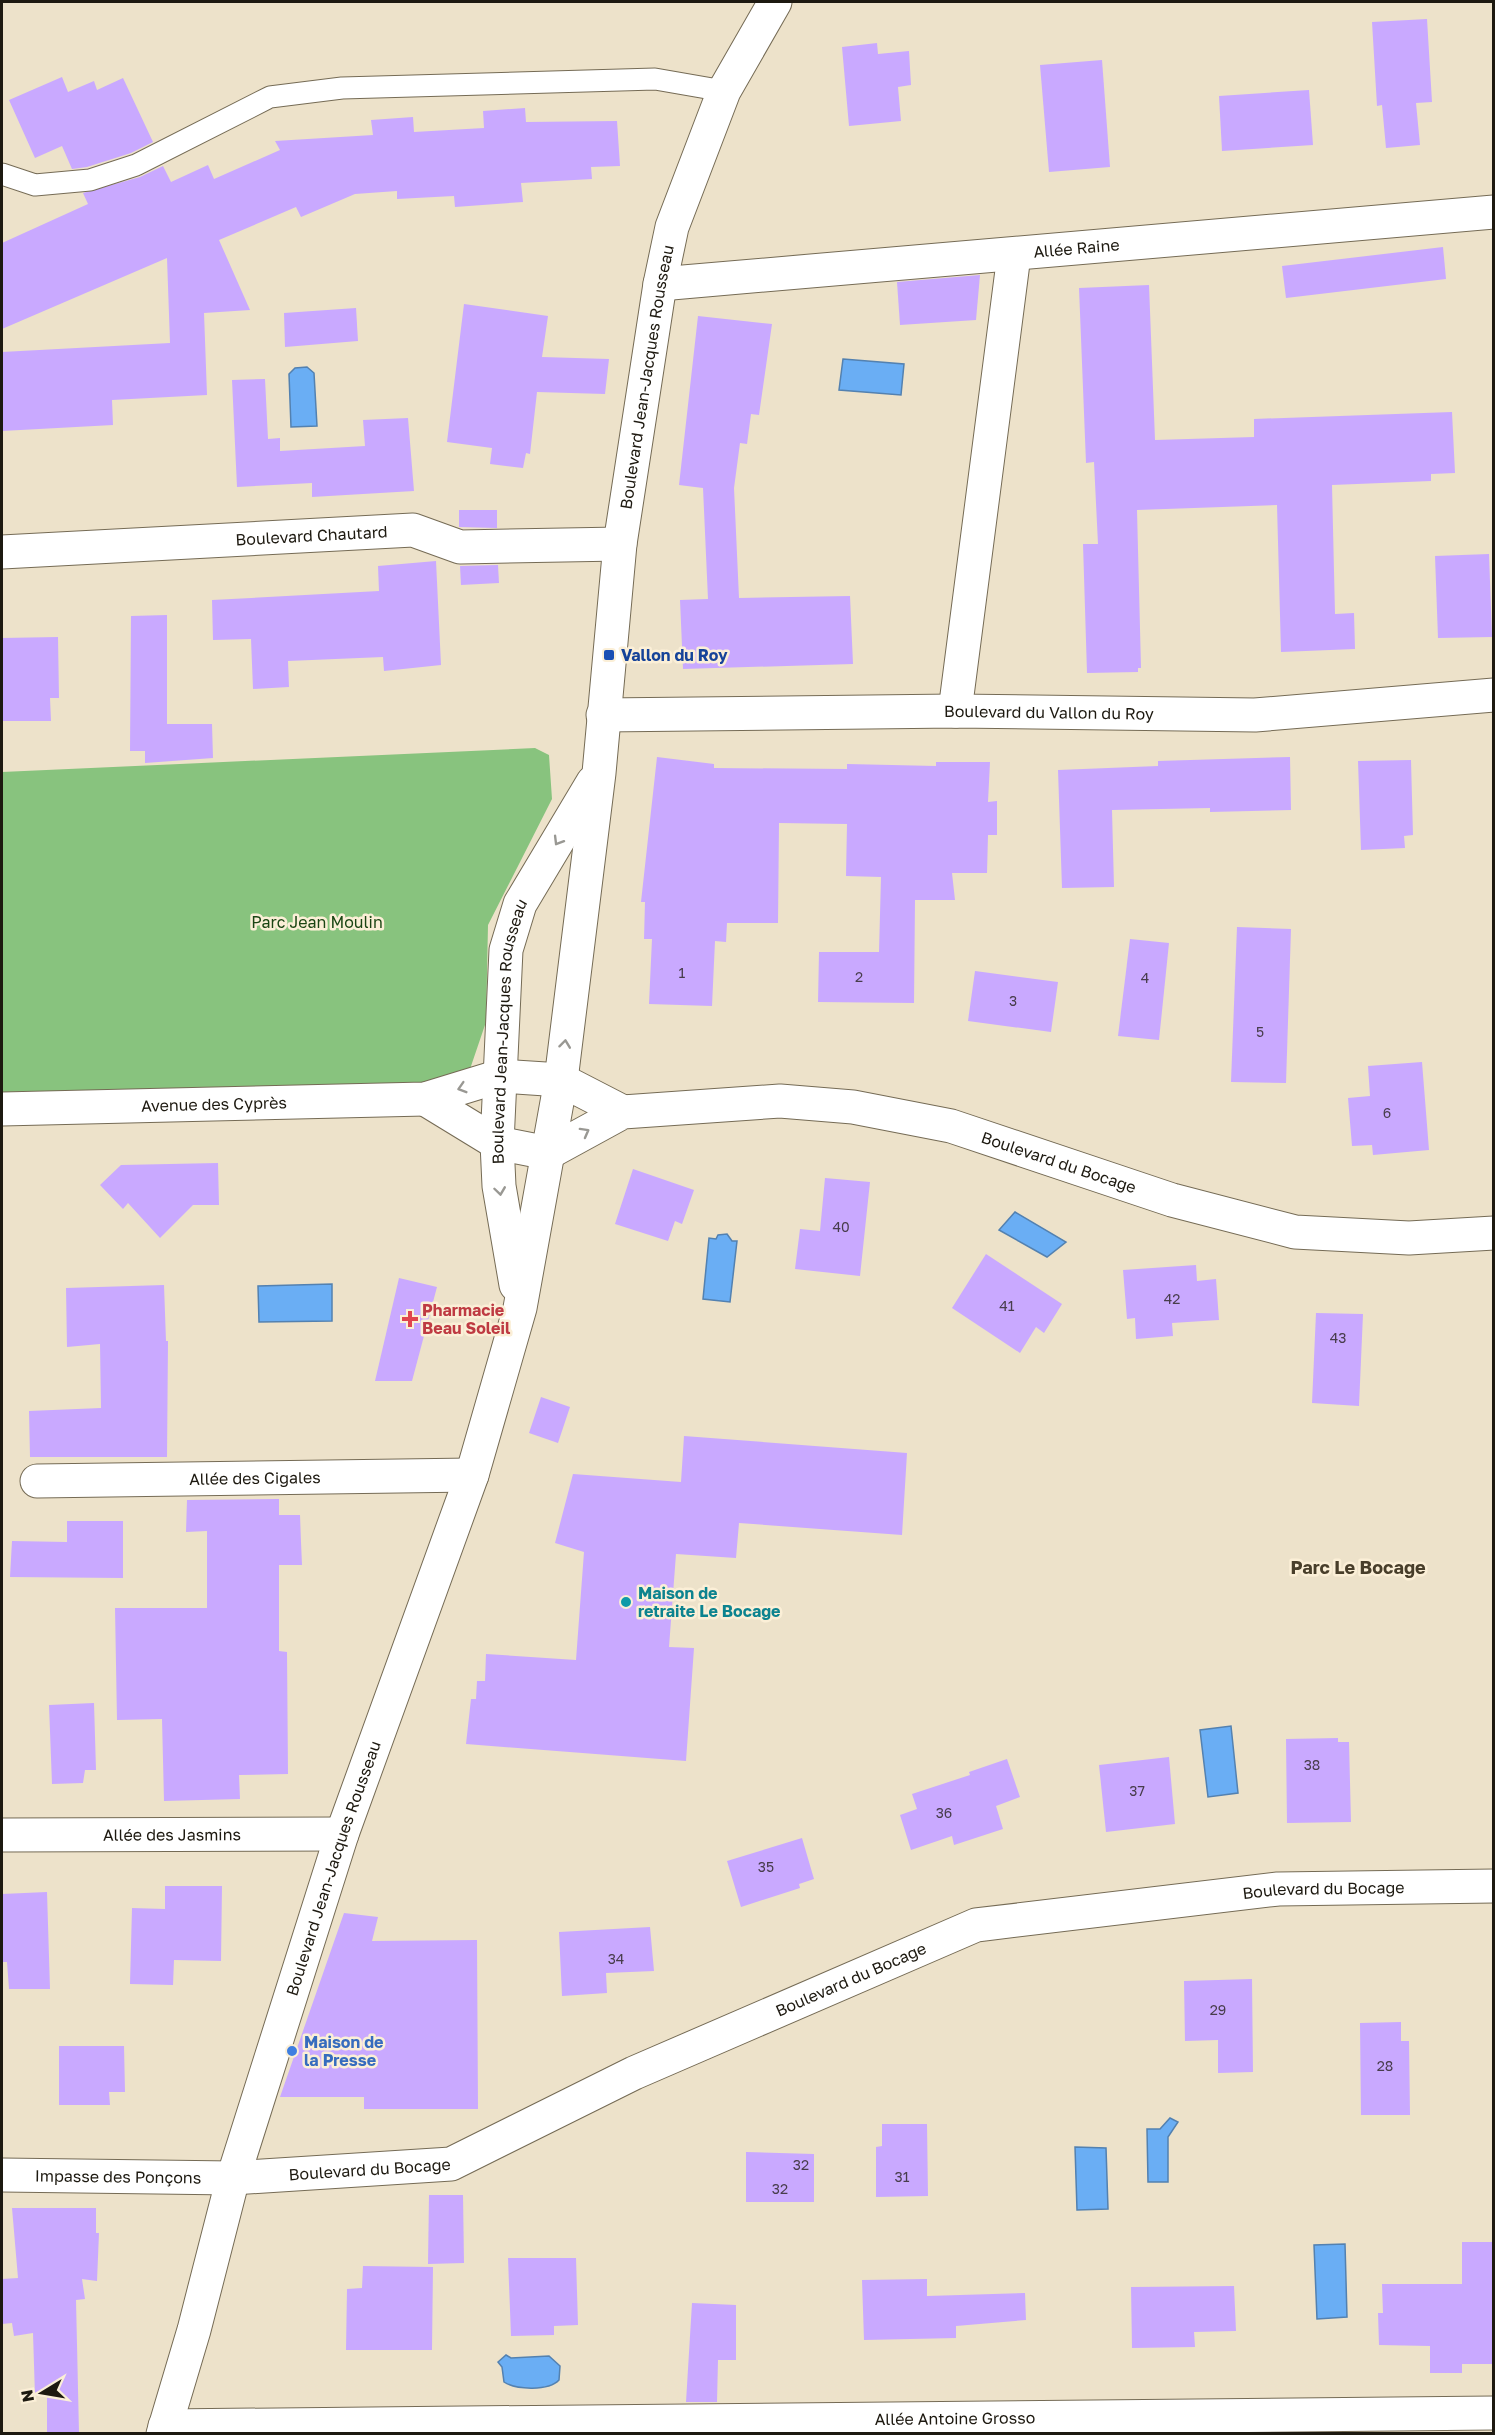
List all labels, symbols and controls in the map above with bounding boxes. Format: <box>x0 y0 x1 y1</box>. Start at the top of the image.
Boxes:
street label: Allée Raine <box>1033 234 1120 262</box>
street label: Boulevard Jean-Jacques Rousseau <box>615 243 678 511</box>
street label: Boulevard Chautard <box>235 521 388 549</box>
place label: Vallon du Roy <box>621 645 728 665</box>
marker: Vallon du Roy <box>602 648 616 662</box>
street label: Boulevard du Vallon du Roy <box>944 701 1154 724</box>
one-way arrow <box>553 835 565 845</box>
street label: Boulevard Jean-Jacques Rousseau <box>487 895 531 1165</box>
park label: Parc Jean Moulin <box>251 912 383 932</box>
house number: 1 <box>679 964 686 981</box>
house number: 2 <box>855 968 863 985</box>
house number: 4 <box>1141 969 1149 986</box>
house number: 3 <box>1009 992 1017 1009</box>
house number: 5 <box>1256 1023 1264 1040</box>
one-way arrow <box>559 1039 571 1048</box>
one-way arrow <box>457 1081 468 1093</box>
street label: Avenue des Cyprès <box>141 1092 287 1116</box>
house number: 6 <box>1383 1104 1391 1121</box>
street label: Boulevard du Bocage <box>979 1127 1139 1197</box>
one-way arrow <box>579 1128 590 1139</box>
one-way arrow <box>494 1186 506 1195</box>
house number: 40 <box>832 1218 850 1235</box>
house number: 42 <box>1164 1290 1180 1307</box>
house number: 41 <box>999 1297 1015 1314</box>
place label: Pharmacie Beau Soleil <box>422 1300 511 1338</box>
marker: Pharmacie Beau Soleil <box>403 1312 417 1326</box>
house number: 43 <box>1330 1329 1346 1346</box>
street label: Allée des Cigales <box>189 1467 321 1489</box>
district label: Parc Le Bocage <box>1290 1556 1426 1578</box>
place label: Maison de retraite Le Bocage <box>638 1583 780 1621</box>
marker: Maison de retraite Le Bocage <box>619 1595 633 1609</box>
street label: Boulevard Jean-Jacques Rousseau <box>281 1738 385 1998</box>
house number: 38 <box>1304 1756 1320 1773</box>
house number: 37 <box>1129 1782 1145 1799</box>
house number: 36 <box>936 1804 952 1821</box>
street label: Allée des Jasmins <box>103 1824 241 1845</box>
house number: 35 <box>758 1858 774 1875</box>
street label: Boulevard du Bocage <box>1241 1877 1405 1903</box>
street label: Boulevard du Bocage <box>772 1938 929 2021</box>
house number: 34 <box>608 1950 624 1967</box>
house number: 29 <box>1210 2001 1226 2018</box>
place label: Maison de la Presse <box>304 2032 383 2070</box>
marker: Maison de la Presse <box>285 2044 299 2058</box>
house number: 28 <box>1377 2057 1393 2074</box>
street label: Boulevard du Bocage <box>288 2154 451 2184</box>
house number: 32 <box>793 2156 809 2173</box>
street label: Impasse des Ponçons <box>35 2165 201 2188</box>
house number: 31 <box>895 2168 910 2185</box>
house number: 32 <box>772 2180 788 2197</box>
north arrow <box>12 2363 72 2423</box>
text: N <box>16 2388 38 2404</box>
street label: Allée Antoine Grosso <box>875 2407 1035 2429</box>

